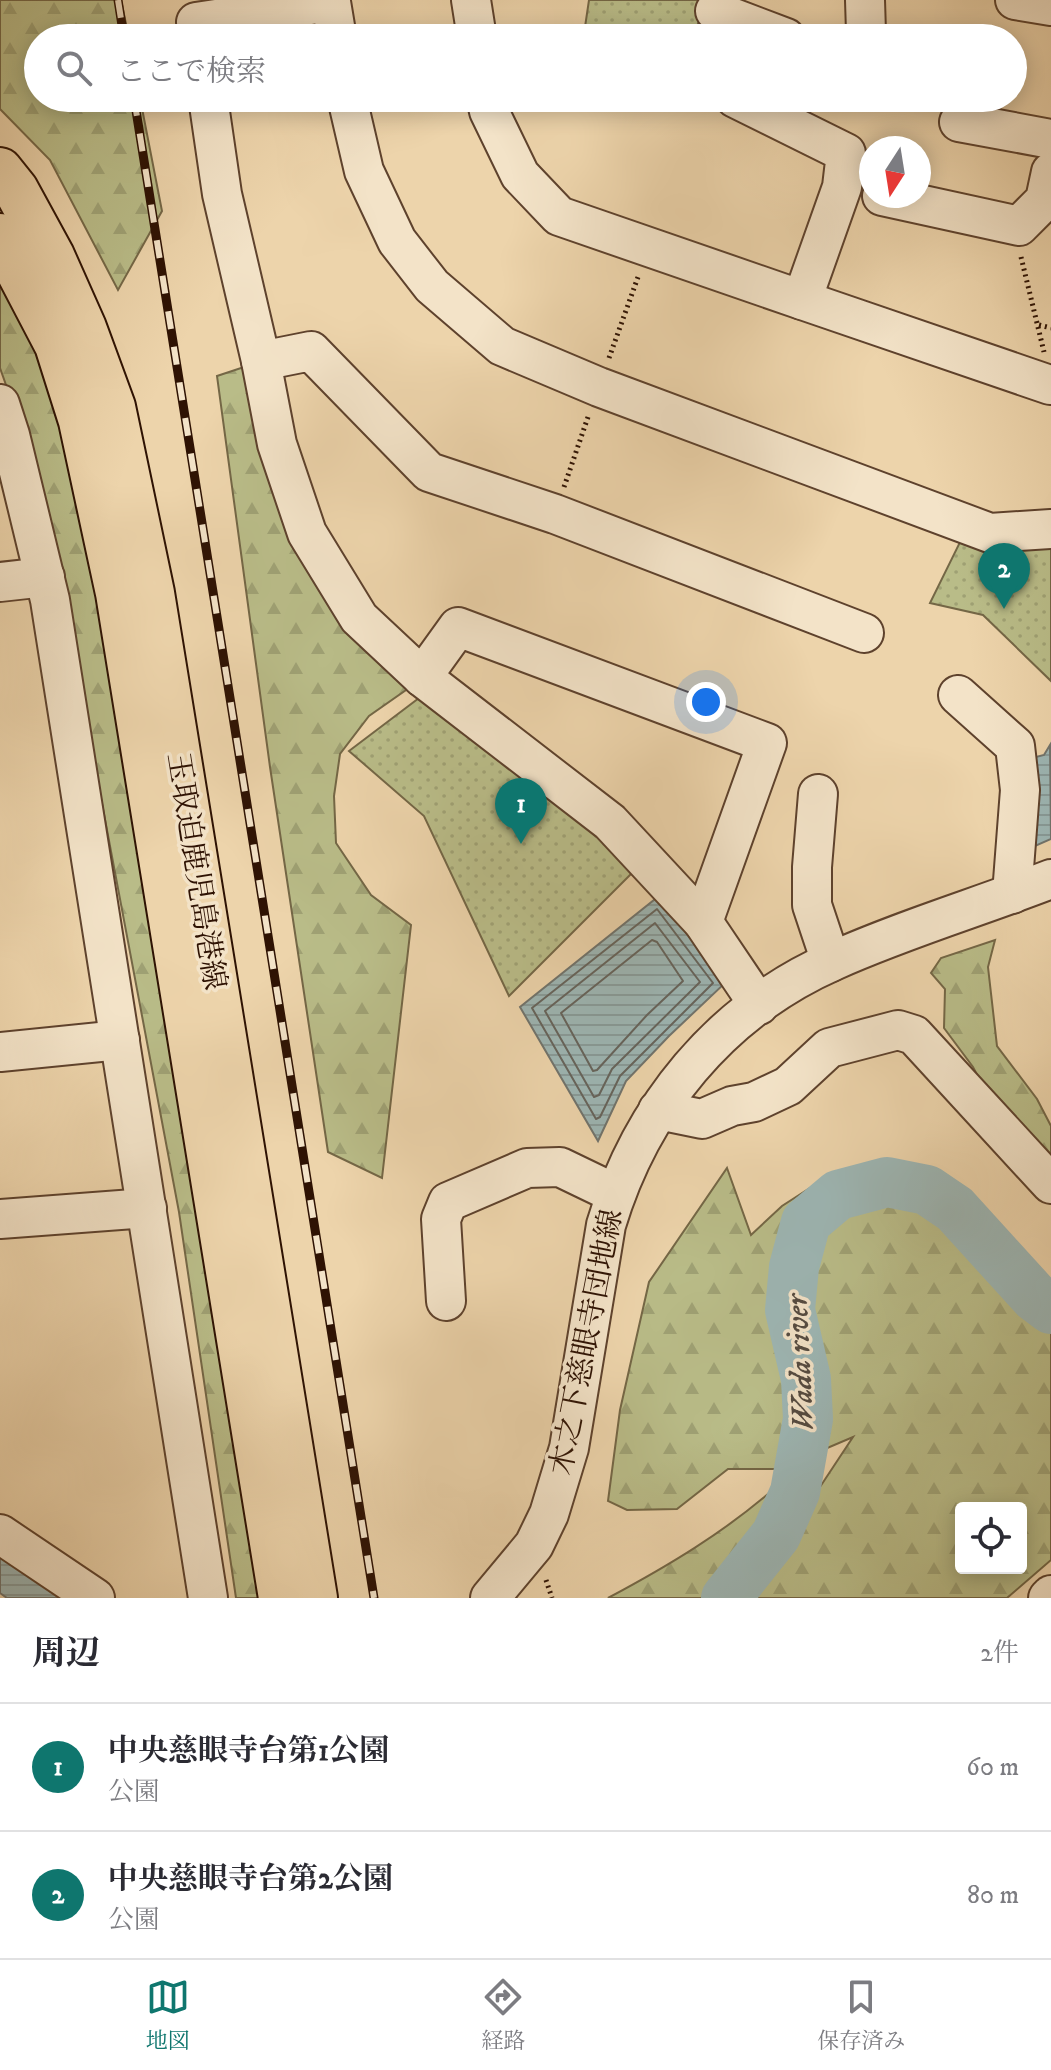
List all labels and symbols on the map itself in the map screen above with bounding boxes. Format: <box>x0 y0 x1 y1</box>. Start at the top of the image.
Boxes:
north arrow <box>859 136 931 208</box>
pin: 2 <box>978 543 1030 609</box>
your location <box>686 682 726 722</box>
street label: 玉取迫鹿児島港線 <box>158 750 233 993</box>
pin: 1 <box>495 778 547 844</box>
street label: 木之下慈眼寺団地線 <box>544 1206 631 1478</box>
water label: Wada river <box>777 1291 825 1432</box>

